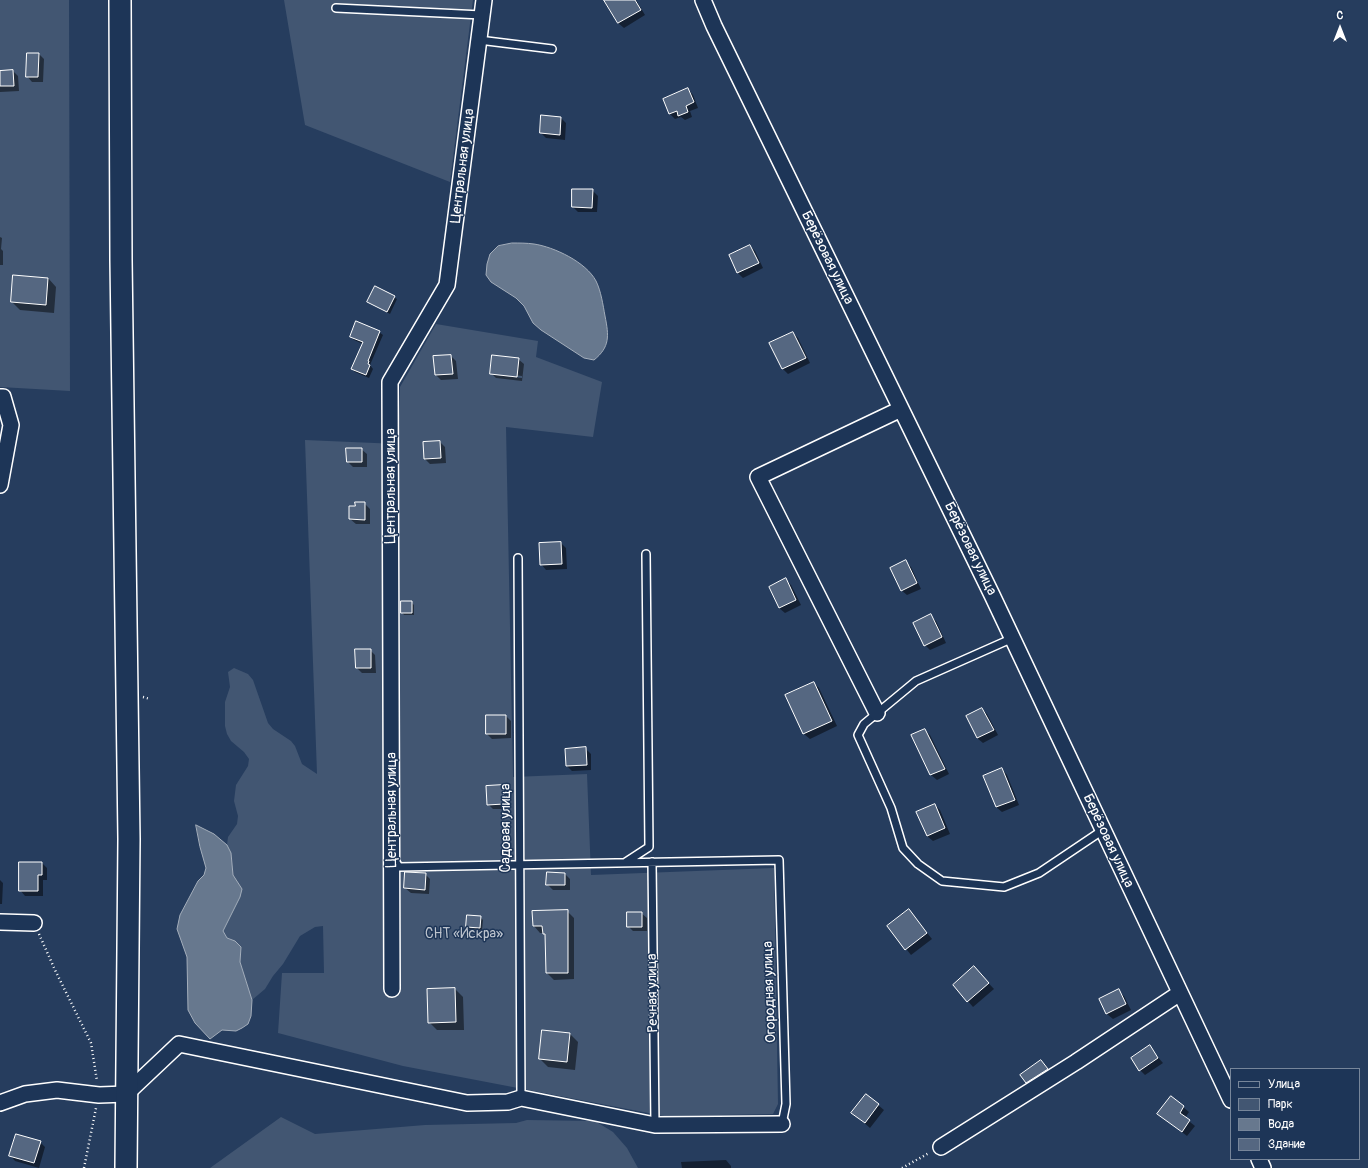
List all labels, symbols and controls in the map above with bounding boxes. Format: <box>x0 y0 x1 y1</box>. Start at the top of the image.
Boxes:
north arrow <box>1320 8 1360 48</box>
text: С <box>1337 9 1343 22</box>
street label: Центральная улица <box>448 108 478 224</box>
street label: Берёзовая улица <box>797 209 857 307</box>
street label: Центральная улица <box>383 428 399 544</box>
street label: Берёзовая улица <box>940 500 1000 598</box>
street label: Центральная улица <box>384 752 400 868</box>
street label: Садовая улица <box>498 784 514 872</box>
street label: Берёзовая улица <box>1079 791 1137 891</box>
park label: СНТ «Искра» <box>425 926 503 942</box>
street label: Огородная улица <box>760 941 780 1043</box>
street label: Речная улица <box>644 953 662 1033</box>
legend <box>1230 1068 1360 1160</box>
text: Улица <box>1268 1077 1300 1092</box>
text: Парк <box>1268 1097 1293 1112</box>
text: Вода <box>1268 1117 1294 1132</box>
text: Здание <box>1268 1137 1305 1152</box>

